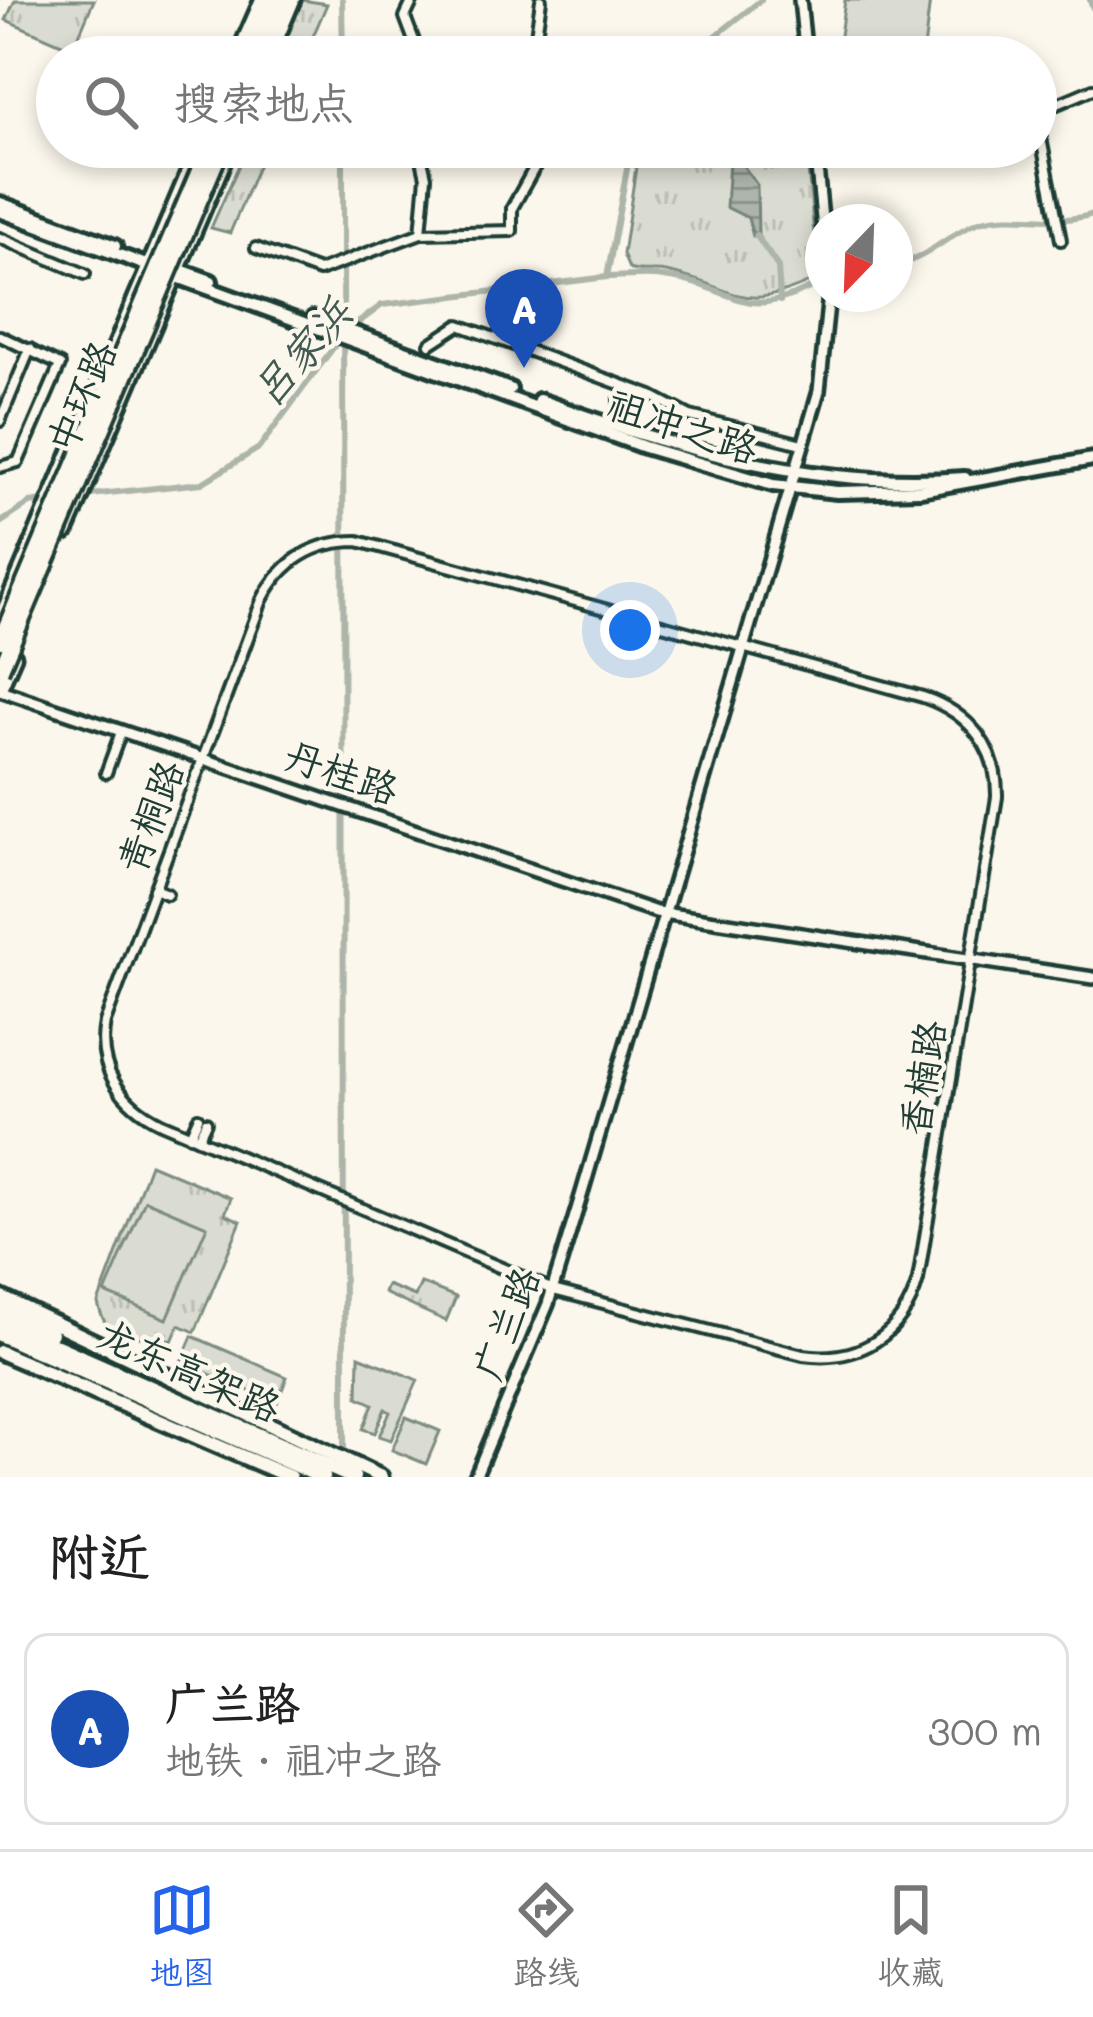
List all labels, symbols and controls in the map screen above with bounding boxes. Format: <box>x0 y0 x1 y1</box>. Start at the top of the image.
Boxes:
search box <box>36 36 1057 168</box>
icon: search <box>78 69 144 135</box>
text: 搜索地点 <box>174 72 354 130</box>
north arrow <box>805 204 913 312</box>
pin: A <box>485 269 563 368</box>
water label: 吕家浜 <box>239 284 364 417</box>
street label: 中环路 <box>34 332 126 460</box>
street label: 祖冲之路 <box>601 377 765 473</box>
your location <box>600 600 660 660</box>
street label: 丹桂路 <box>278 728 406 814</box>
street label: 青桐路 <box>104 752 194 880</box>
street label: 香楠路 <box>887 1016 955 1140</box>
street label: 广兰路 <box>460 1259 550 1387</box>
street label: 龙东高架路 <box>91 1306 289 1432</box>
text: 附近 <box>48 1521 150 1588</box>
text: 广兰路 <box>165 1673 300 1731</box>
text: A <box>76 1704 104 1755</box>
text: 300 m <box>927 1704 1042 1755</box>
text: 地铁 · 祖冲之路 <box>165 1733 441 1784</box>
tab: 地图 <box>149 1877 215 1993</box>
tab: 路线 <box>513 1877 579 1993</box>
tab: 收藏 <box>878 1877 944 1993</box>

